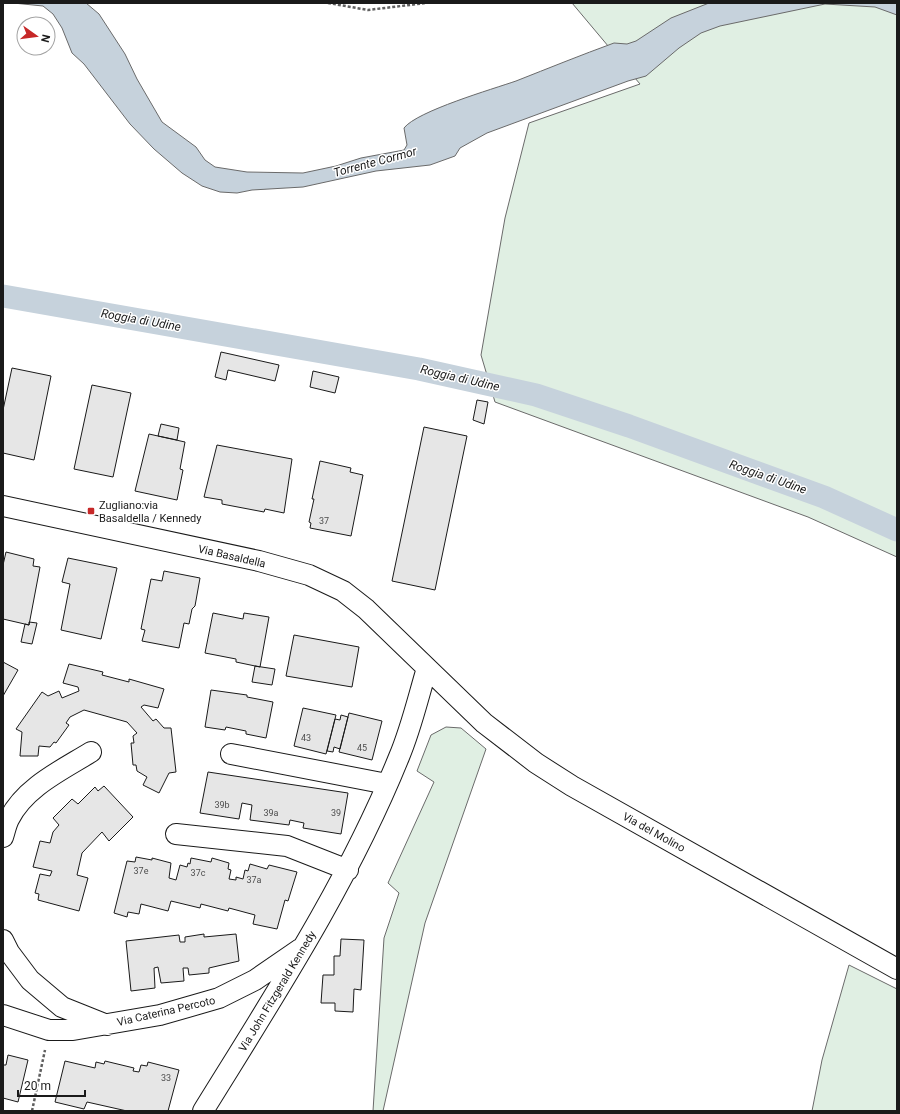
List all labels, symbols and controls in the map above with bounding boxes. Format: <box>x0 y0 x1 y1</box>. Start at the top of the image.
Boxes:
north arrow <box>16 16 56 56</box>
text: N <box>38 33 52 44</box>
water label: Torrente Cormor <box>332 144 419 180</box>
water label: Roggia di Udine <box>100 306 182 334</box>
water label: Roggia di Udine <box>419 362 501 394</box>
water label: Roggia di Udine <box>727 457 809 497</box>
place label: Zugliano:via Basaldella / Kennedy <box>99 499 202 525</box>
marker: Zugliano:via Basaldella / Kennedy <box>86 506 96 516</box>
house number: 37 <box>319 516 329 526</box>
street label: Via Basaldella <box>197 542 267 571</box>
house number: 43 <box>301 733 311 743</box>
house number: 45 <box>357 743 367 753</box>
house number: 39b <box>214 800 230 810</box>
house number: 39a <box>263 808 279 818</box>
house number: 39 <box>331 808 341 818</box>
street label: Via del Molino <box>620 810 687 855</box>
house number: 37e <box>134 866 149 876</box>
house number: 37c <box>191 868 206 878</box>
house number: 37a <box>246 875 262 885</box>
street label: Via John Fitzgerald Kennedy <box>236 928 319 1054</box>
street label: Via Caterina Percoto <box>116 994 216 1029</box>
scale bar <box>18 1072 85 1098</box>
house number: 33 <box>161 1073 171 1083</box>
text: 20 m <box>24 1079 51 1093</box>

